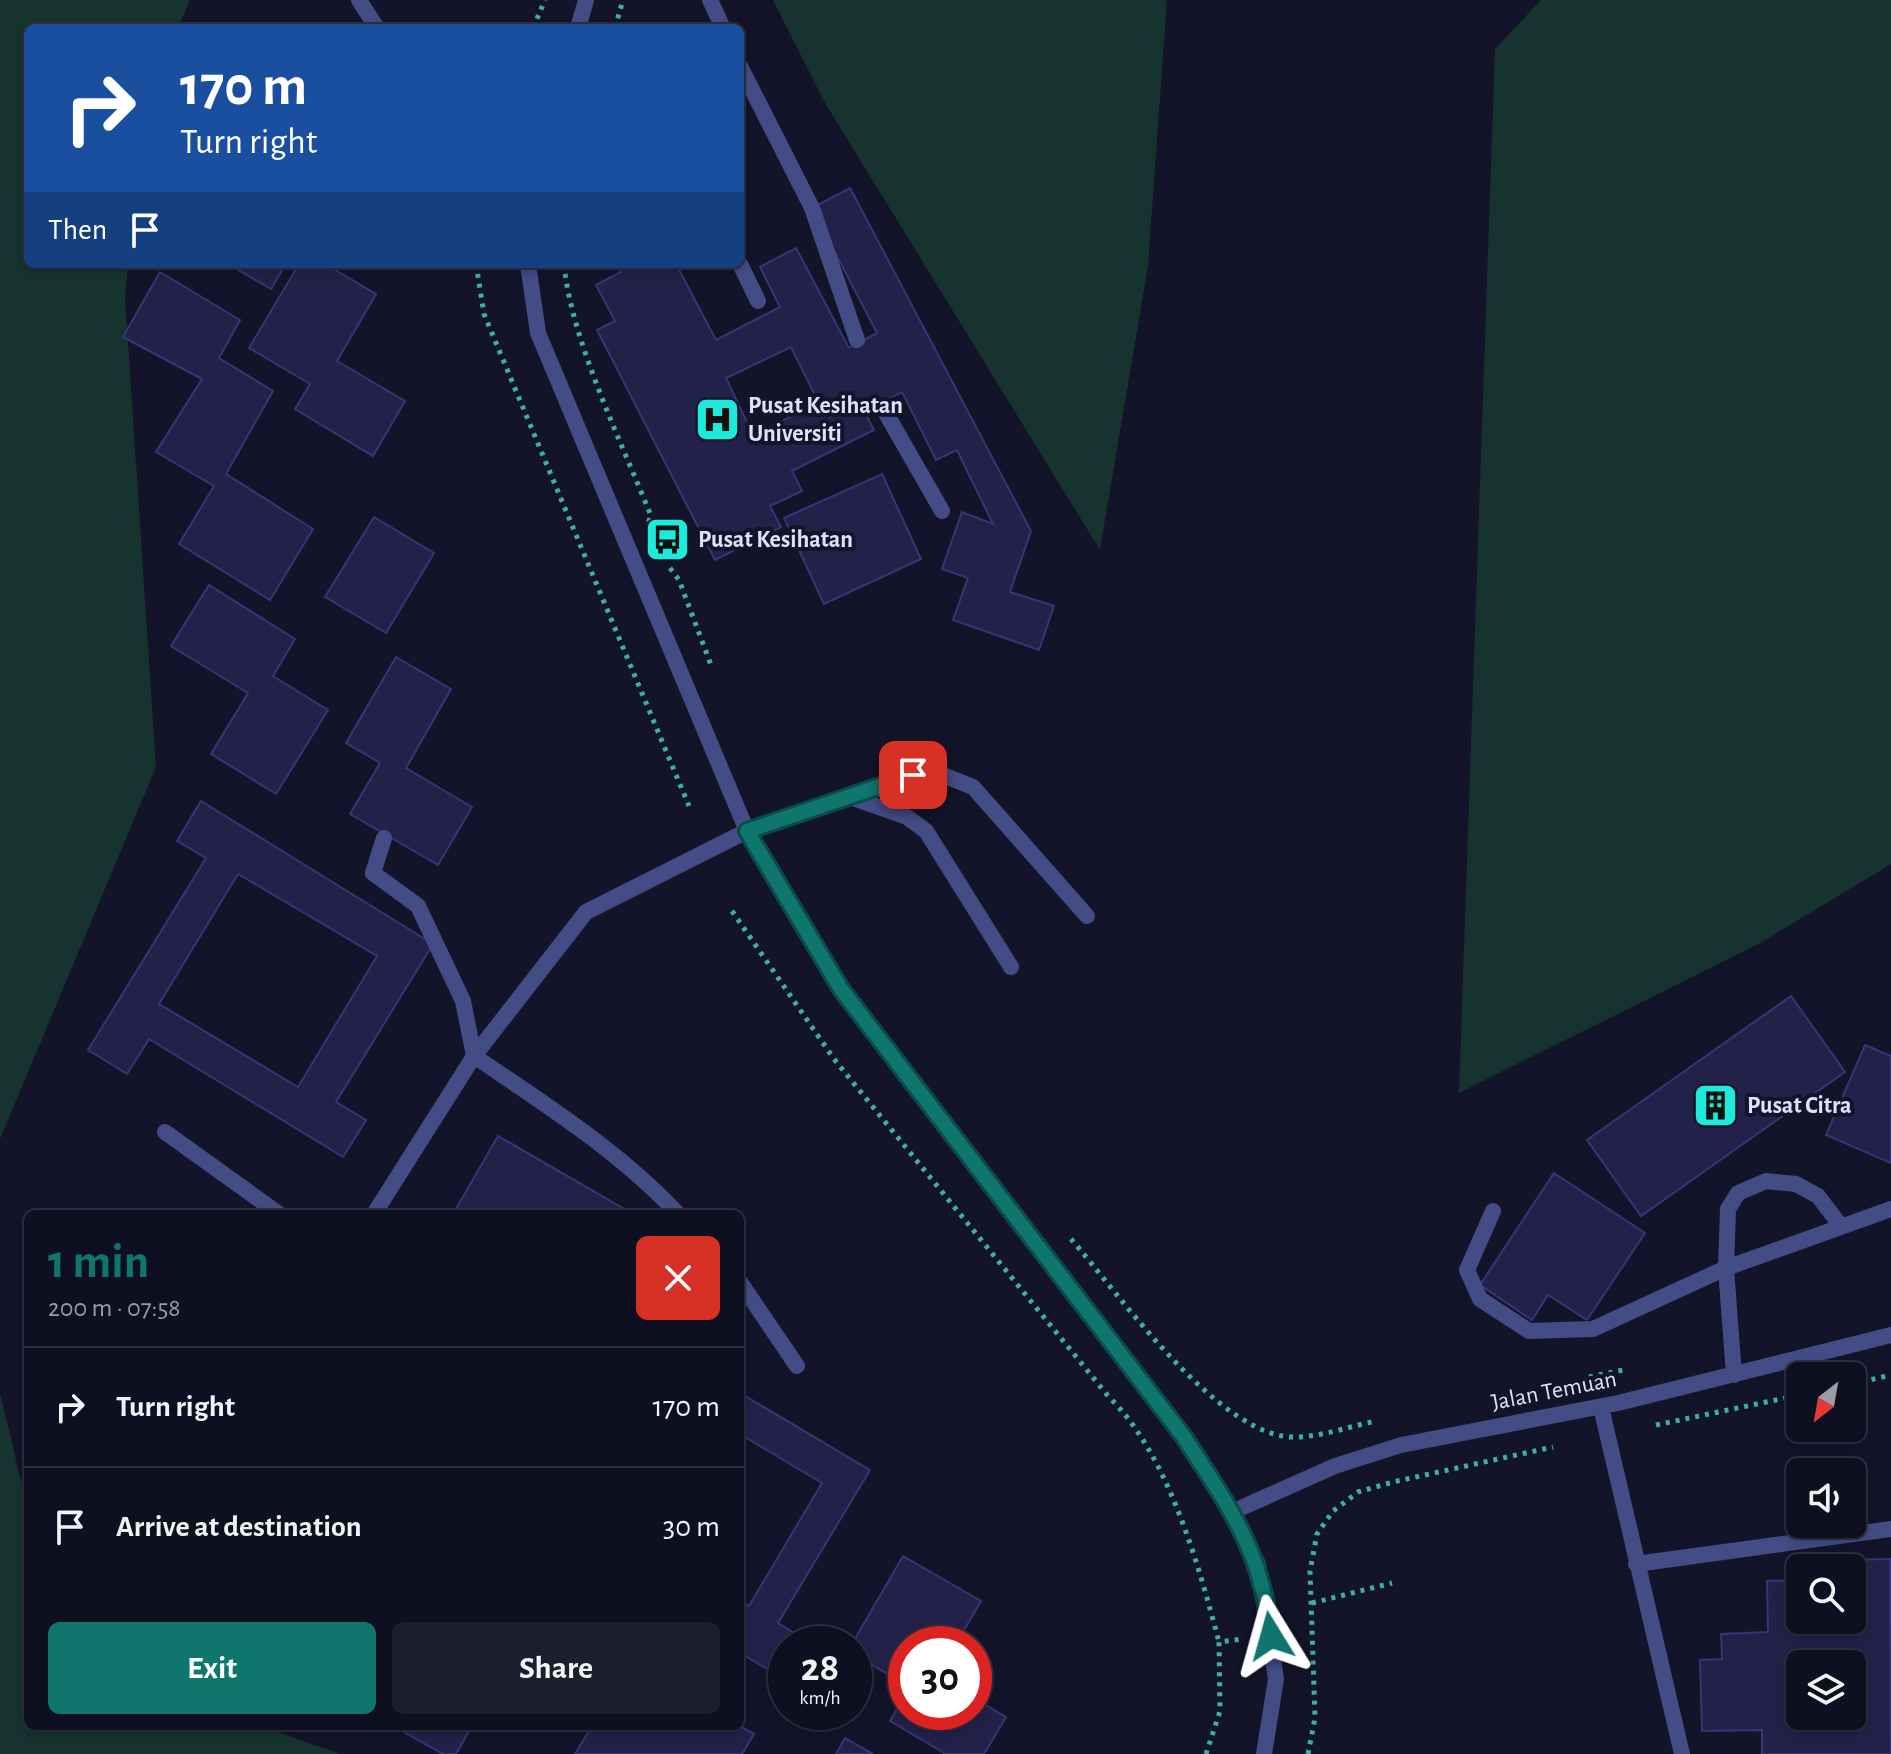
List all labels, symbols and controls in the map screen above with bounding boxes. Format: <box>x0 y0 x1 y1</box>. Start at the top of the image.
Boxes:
icon: right <box>48 56 152 160</box>
text: 170 m <box>180 59 307 115</box>
text: Turn right <box>180 124 317 160</box>
icon: arrive <box>123 208 167 252</box>
text: Then <box>48 215 107 245</box>
place label: Pusat Kesihatan Universiti <box>748 394 903 446</box>
hospital icon: Pusat Kesihatan Universiti <box>693 396 741 444</box>
bus stop icon: Pusat Kesihatan <box>643 516 691 564</box>
place label: Pusat Kesihatan <box>698 528 853 552</box>
pin <box>879 741 947 809</box>
icon: arrive <box>891 753 935 797</box>
building icon: Pusat Citra <box>1692 1082 1740 1130</box>
place label: Pusat Citra <box>1747 1094 1852 1118</box>
button: close <box>636 1236 720 1320</box>
text: 1 min <box>48 1239 149 1287</box>
text: 200 m · 07:58 <box>48 1295 181 1321</box>
north arrow <box>1786 1362 1866 1442</box>
map controls <box>1786 1362 1866 1730</box>
street label: Jalan Temuan <box>1489 1367 1619 1415</box>
icon: right <box>48 1385 92 1429</box>
text: Turn right <box>116 1392 235 1422</box>
text: 170 m <box>652 1392 720 1422</box>
button: sound <box>1786 1458 1866 1538</box>
icon: arrive <box>48 1505 92 1549</box>
text: Arrive at destination <box>116 1512 362 1542</box>
text: 30 m <box>663 1512 720 1542</box>
button: search <box>1786 1554 1866 1634</box>
position arrow <box>1229 1594 1313 1678</box>
button: Exit <box>48 1622 376 1714</box>
button: Share <box>392 1622 720 1714</box>
speed limit sign: 30 <box>888 1626 992 1730</box>
text: 28 <box>801 1648 839 1688</box>
button: layers <box>1786 1650 1866 1730</box>
text: km/h <box>799 1688 841 1708</box>

